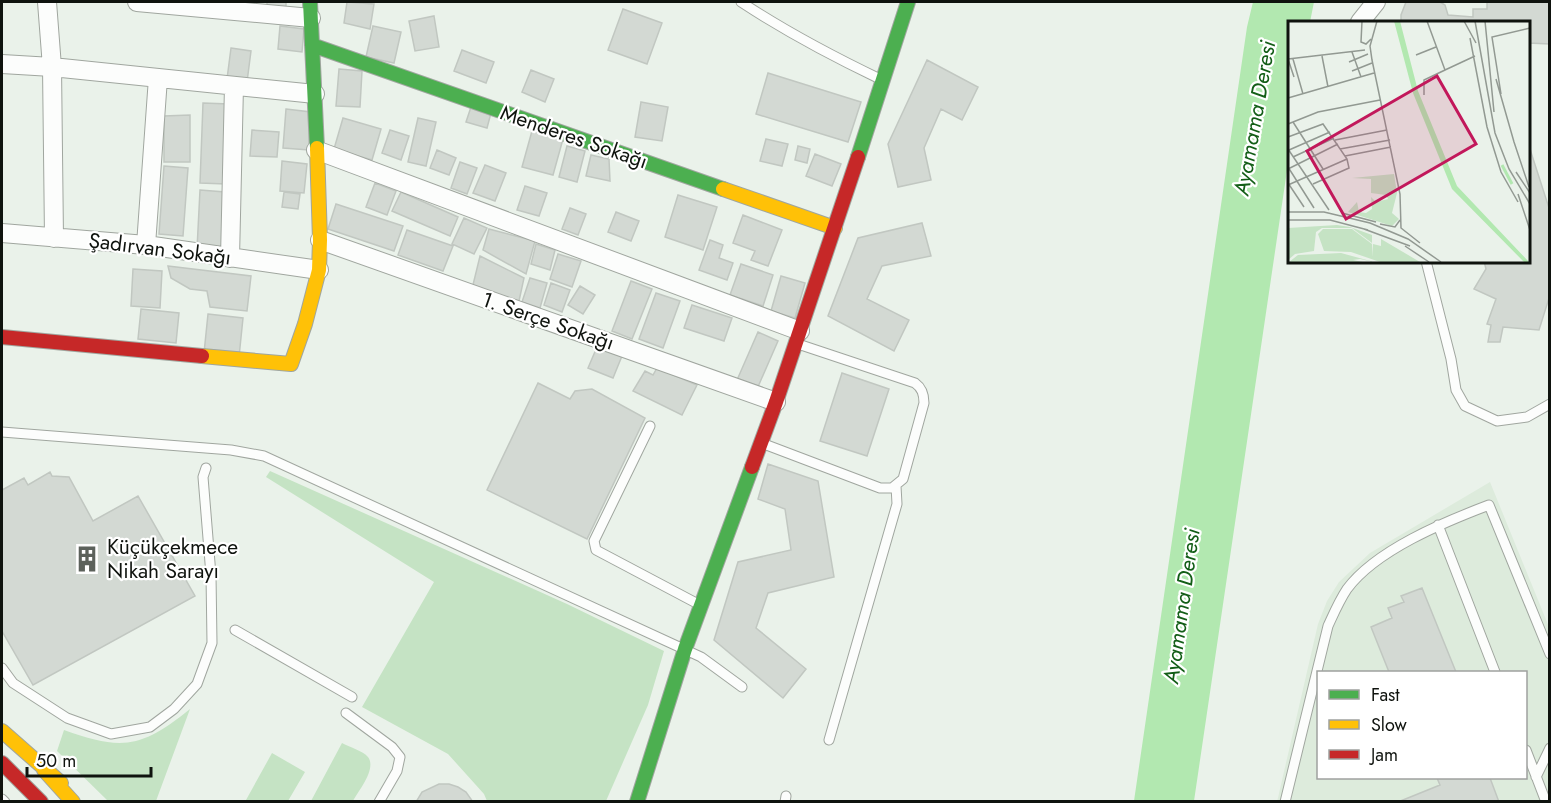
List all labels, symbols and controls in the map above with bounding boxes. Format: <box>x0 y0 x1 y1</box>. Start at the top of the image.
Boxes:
inset map <box>1288 21 1530 262</box>
water label: Ayamama Deresi <box>1224 38 1283 199</box>
street label: Menderes Sokağı <box>496 98 652 176</box>
street label: Şadırvan Sokağı <box>87 225 233 273</box>
street label: 1. Serçe Sokağı <box>478 284 618 358</box>
water label: Ayamama Deresi <box>1154 526 1208 687</box>
place label: Küçükçekmece Nikah Sarayı <box>107 532 238 586</box>
building icon: Küçükçekmece Nikah Sarayı <box>72 544 102 574</box>
legend <box>1317 671 1527 779</box>
text: Fast <box>1371 682 1400 708</box>
text: Slow <box>1371 712 1408 738</box>
scale bar <box>27 740 152 778</box>
text: Jam <box>1369 742 1398 768</box>
text: 50 m <box>36 748 76 774</box>

